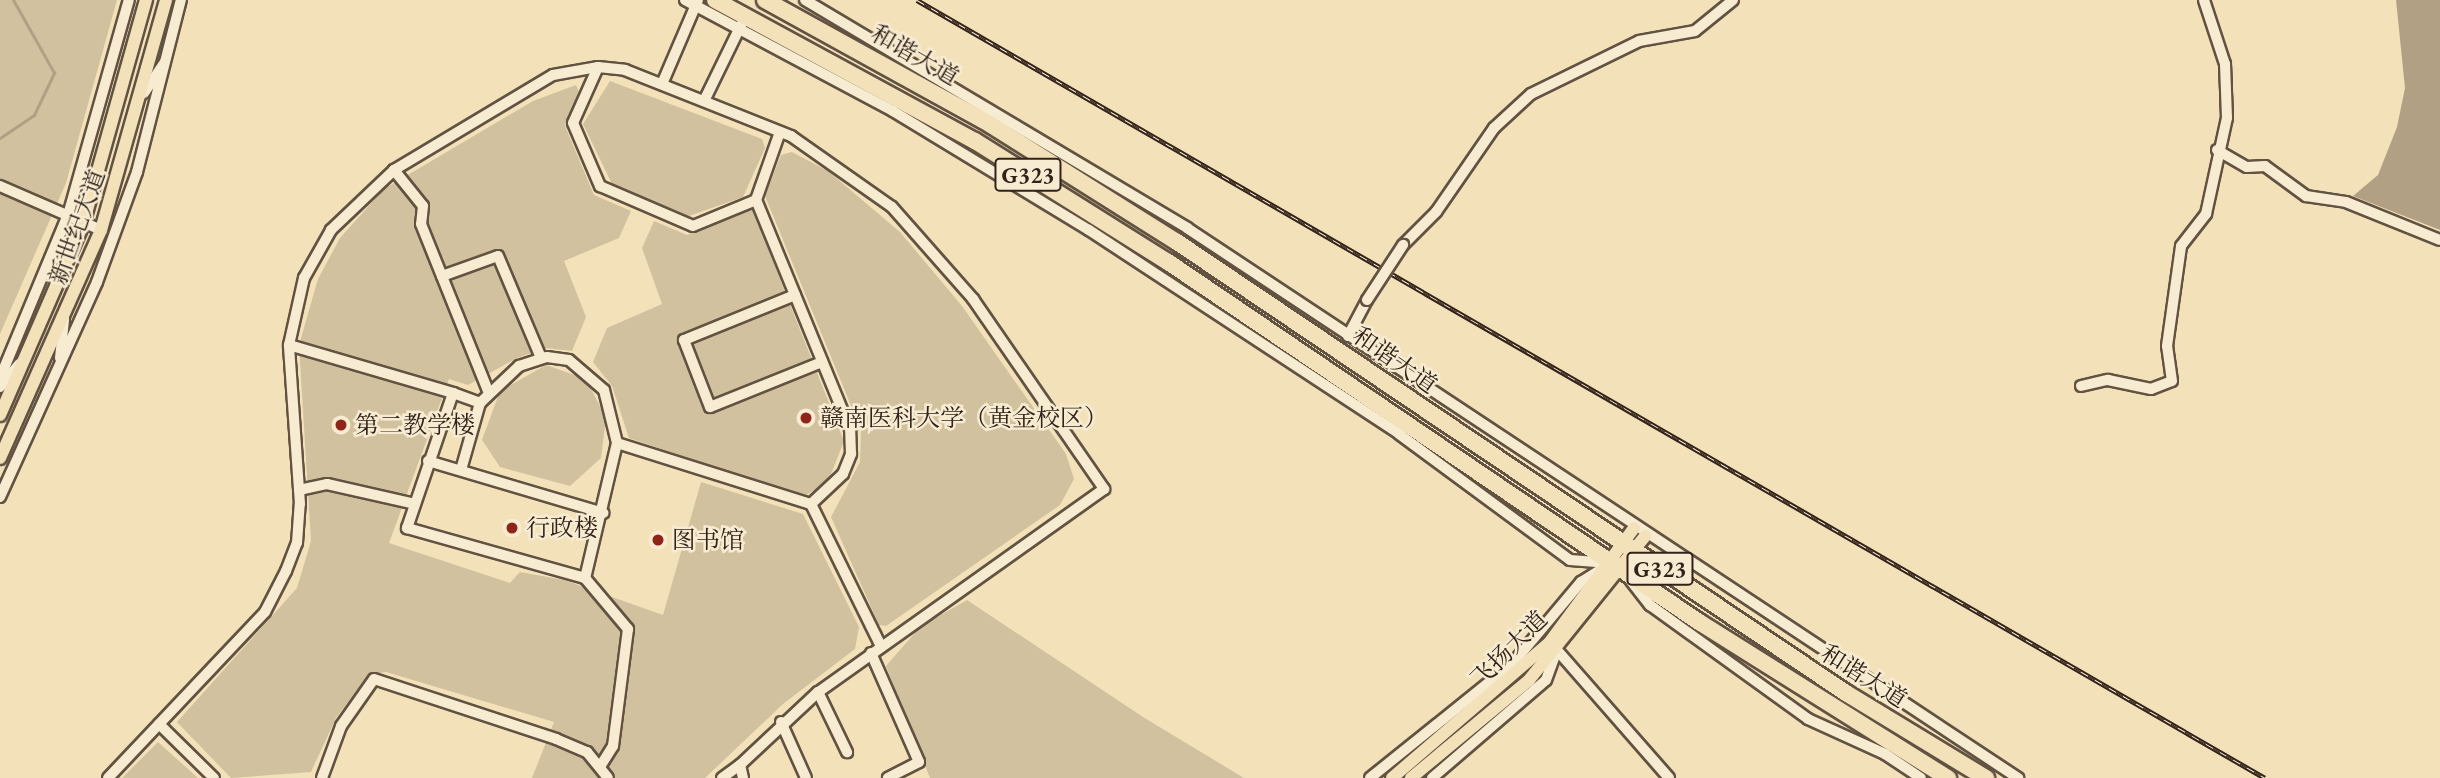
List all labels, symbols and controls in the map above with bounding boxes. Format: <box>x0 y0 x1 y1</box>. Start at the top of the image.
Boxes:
street label: 和谐大道 <box>866 19 964 91</box>
road number: G323 <box>993 156 1063 194</box>
street label: 新世纪大道 <box>43 166 111 288</box>
street label: 和谐大道 <box>1347 321 1443 399</box>
place label: 赣南医科大学（黄金校区） <box>820 404 1108 432</box>
marker: 赣南医科大学（黄金校区） <box>798 410 814 426</box>
place label: 第二教学楼 <box>355 411 475 439</box>
marker: 第二教学楼 <box>333 417 349 433</box>
place label: 行政楼 <box>526 514 598 542</box>
marker: 行政楼 <box>504 520 520 536</box>
place label: 图书馆 <box>672 526 744 554</box>
marker: 图书馆 <box>650 532 666 548</box>
road number: G323 <box>1625 550 1695 589</box>
street label: 飞扬大道 <box>1465 605 1553 693</box>
street label: 和谐大道 <box>1816 638 1912 714</box>

